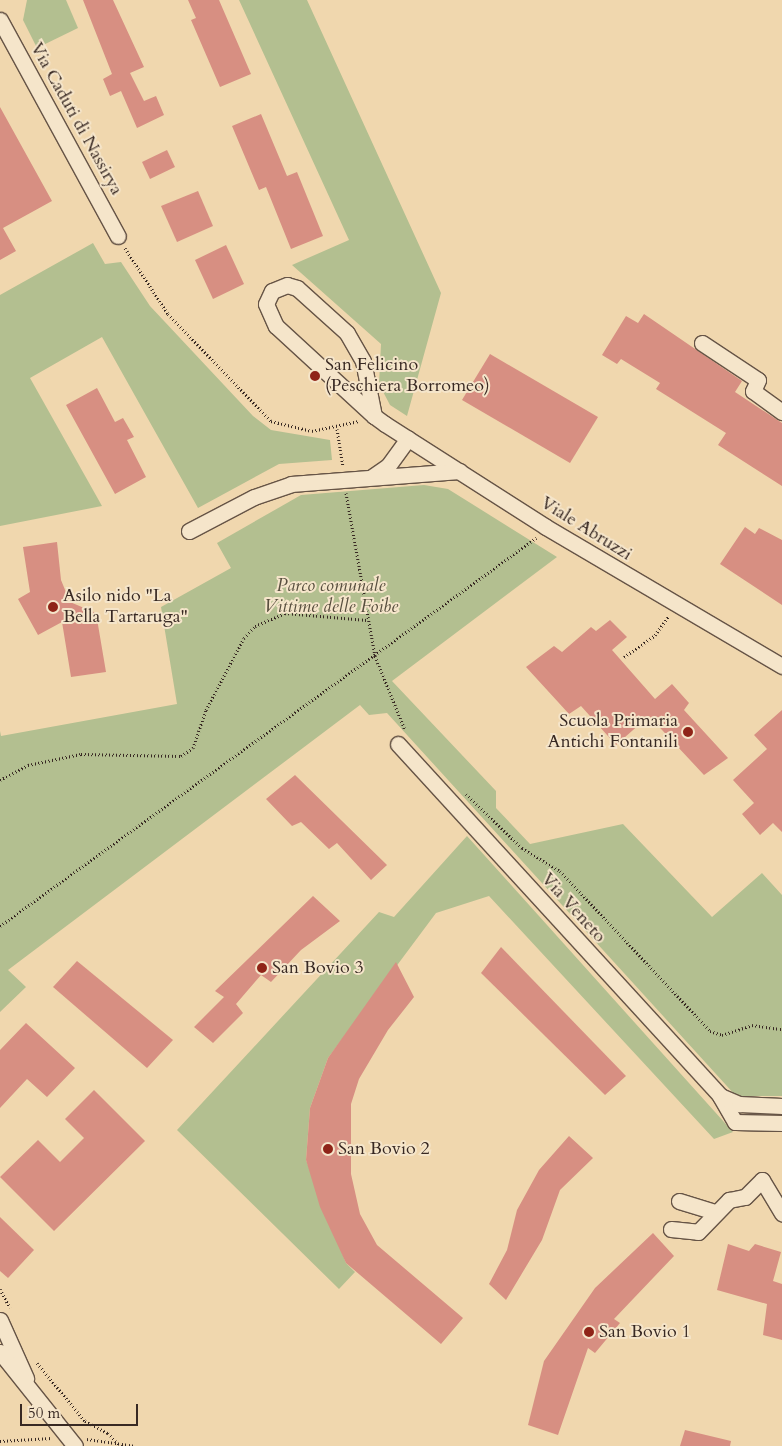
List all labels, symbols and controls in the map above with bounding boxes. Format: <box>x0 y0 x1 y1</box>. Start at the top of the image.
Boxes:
street label: Via Caduti di Nassirya <box>25 39 127 199</box>
place label: San Felicino (Peschiera Borromeo) <box>325 355 490 398</box>
marker: San Felicino (Peschiera Borromeo) <box>309 370 321 382</box>
street label: Viale Abruzzi <box>536 492 636 566</box>
park label: Parco comunale Vittime delle Foibe <box>264 576 398 618</box>
place label: Asilo nido "La Bella Tartaruga" <box>63 586 188 628</box>
marker: Asilo nido "La Bella Tartaruga" <box>47 601 59 613</box>
place label: Scuola Primaria Antichi Fontanili <box>548 711 678 754</box>
marker: Scuola Primaria Antichi Fontanili <box>682 726 694 738</box>
street label: Via Veneto <box>536 869 610 947</box>
place label: San Bovio 3 <box>272 957 364 979</box>
marker: San Bovio 3 <box>256 962 268 974</box>
place label: San Bovio 2 <box>338 1138 430 1160</box>
marker: San Bovio 2 <box>322 1143 334 1155</box>
place label: San Bovio 1 <box>599 1321 691 1343</box>
marker: San Bovio 1 <box>583 1326 595 1338</box>
scale bar <box>22 1394 140 1426</box>
text: 50 m <box>28 1403 60 1423</box>

